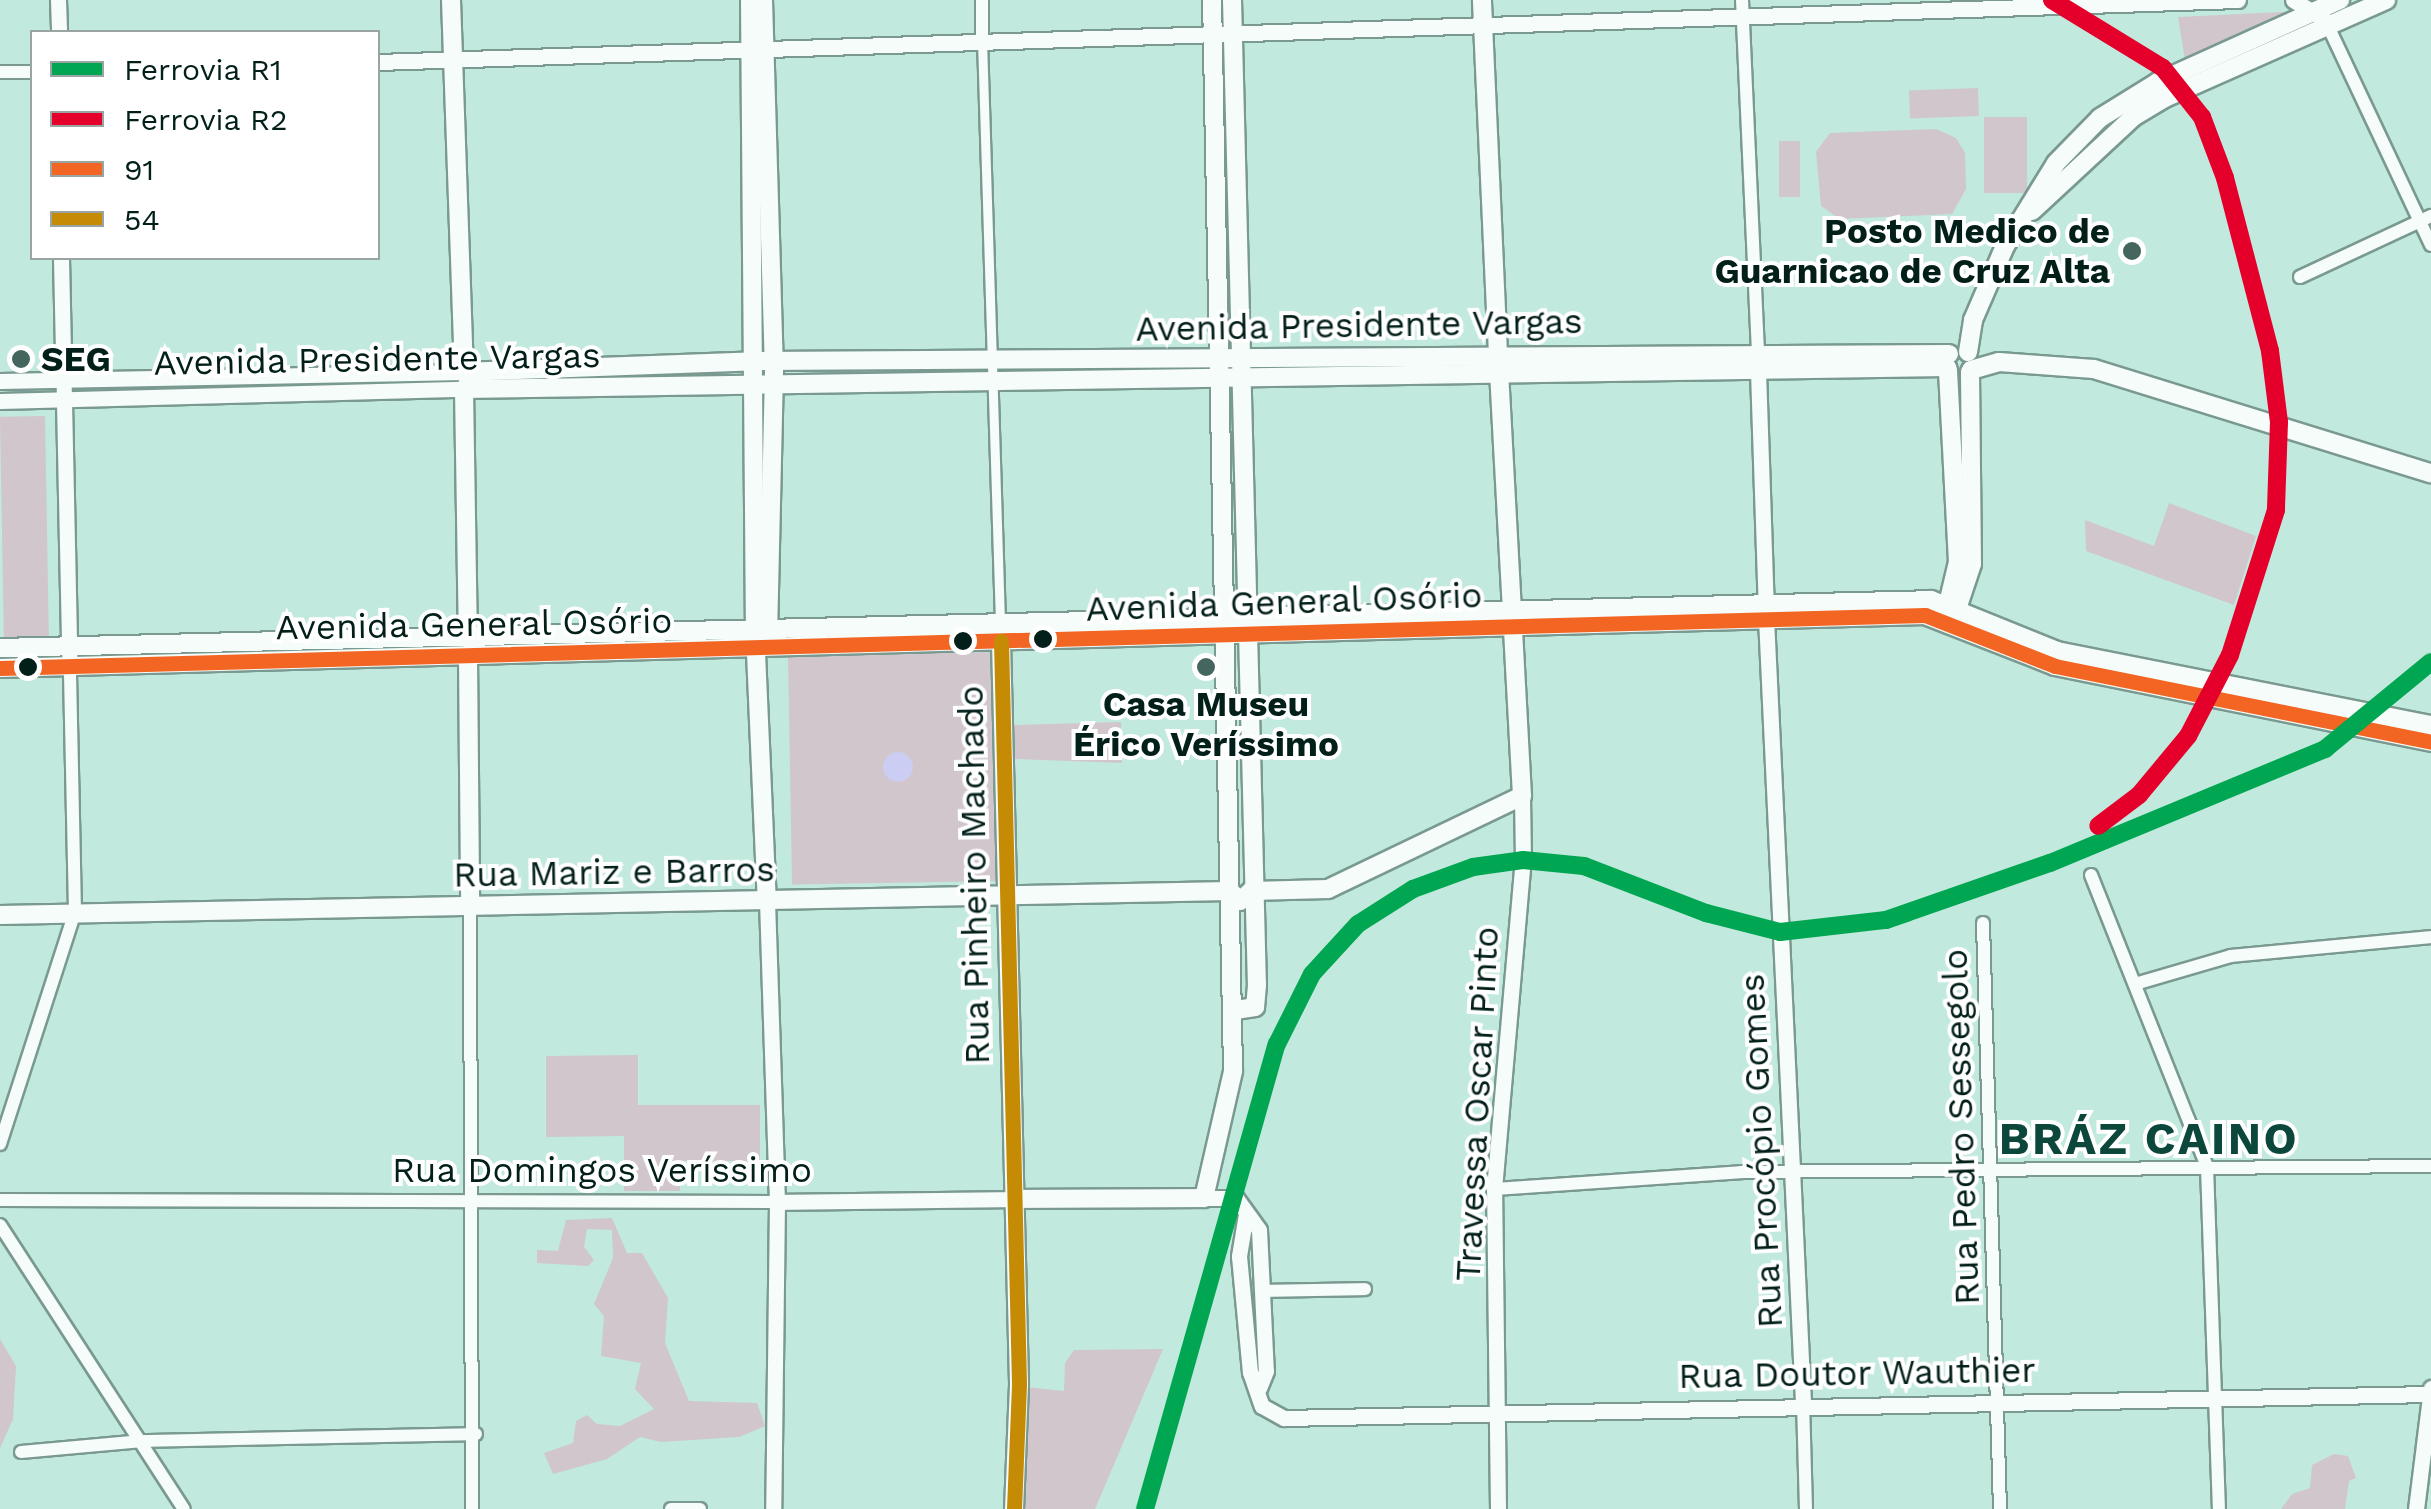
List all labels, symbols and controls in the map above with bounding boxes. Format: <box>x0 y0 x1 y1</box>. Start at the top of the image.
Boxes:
legend <box>30 30 380 260</box>
text: Ferrovia R1 <box>124 52 282 87</box>
text: Ferrovia R2 <box>124 102 288 137</box>
text: 91 <box>124 152 154 187</box>
text: 54 <box>124 202 160 237</box>
place label: Posto Medico de Guarnicao de Cruz Alta <box>1714 210 2110 292</box>
marker: Posto Medico de Guarnicao de Cruz Alta <box>2119 238 2145 264</box>
street label: Avenida Presidente Vargas <box>1134 300 1584 350</box>
street label: Avenida Presidente Vargas <box>152 334 602 384</box>
place label: SEG <box>41 338 111 380</box>
marker: SEG <box>10 348 32 370</box>
street label: Avenida General Osório <box>1084 574 1484 630</box>
street label: Avenida General Osório <box>274 600 674 648</box>
unlabelled marker <box>1033 629 1053 649</box>
unlabelled marker <box>953 631 973 651</box>
marker: Casa Museu Érico Veríssimo <box>1195 656 1217 678</box>
unlabelled marker <box>18 657 38 677</box>
place label: Casa Museu Érico Veríssimo <box>1073 683 1339 765</box>
street label: Rua Pinheiro Machado <box>950 685 998 1065</box>
street label: Rua Mariz e Barros <box>453 848 775 896</box>
street label: Travessa Oscar Pinto <box>1447 925 1507 1283</box>
street label: Rua Pedro Sessegolo <box>1934 948 1988 1306</box>
street label: Rua Procópio Gomes <box>1731 972 1791 1330</box>
district label: BRÁZ CAINO <box>1999 1112 2299 1166</box>
street label: Rua Domingos Veríssimo <box>391 1149 813 1191</box>
street label: Rua Doutor Wauthier <box>1677 1349 2037 1397</box>

